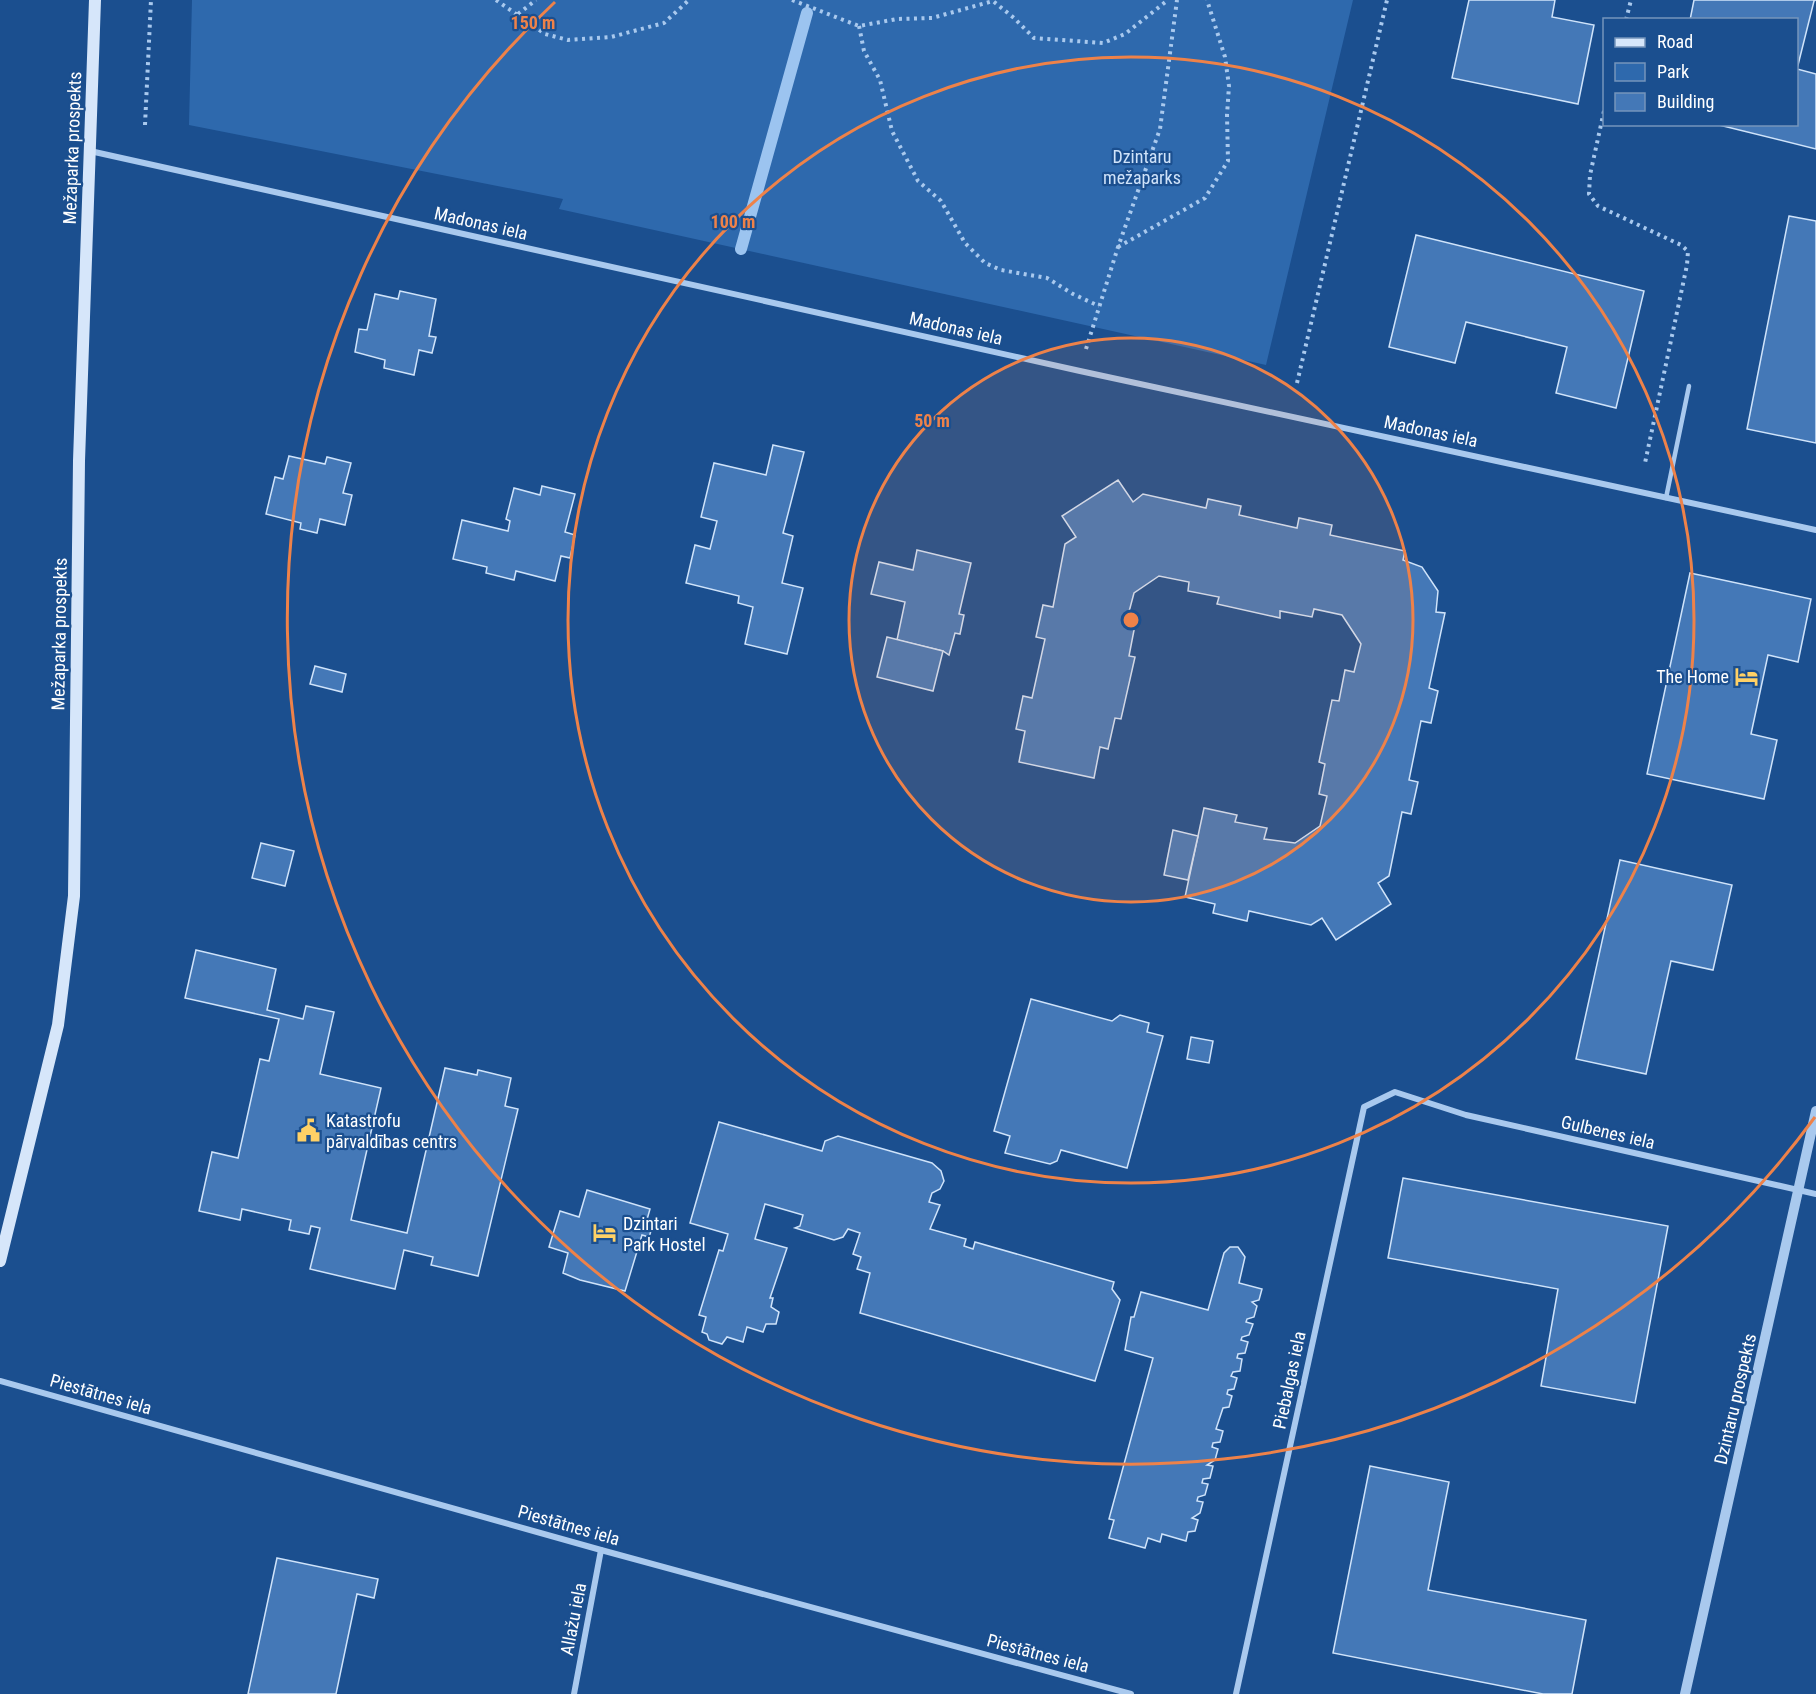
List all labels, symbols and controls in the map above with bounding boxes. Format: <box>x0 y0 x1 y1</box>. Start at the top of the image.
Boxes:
text: 150 m <box>511 12 555 33</box>
legend <box>1603 18 1798 126</box>
text: Road <box>1657 31 1693 52</box>
text: Park <box>1657 61 1689 82</box>
street label: Mežaparka prospekts <box>59 71 85 225</box>
text: Building <box>1657 91 1714 112</box>
park label: Dzintaru mežaparks <box>1103 146 1181 188</box>
street label: Madonas iela <box>432 202 530 244</box>
text: 100 m <box>711 211 755 232</box>
street label: Madonas iela <box>907 307 1005 349</box>
text: 50 m <box>914 410 950 431</box>
street label: Madonas iela <box>1382 411 1480 451</box>
street label: Mežaparka prospekts <box>47 557 71 711</box>
centre of rings <box>1121 610 1141 630</box>
hotel icon: The Home <box>1734 663 1760 689</box>
place label: The Home <box>1656 666 1729 687</box>
place label: Katastrofu pārvaldības centrs <box>326 1110 457 1152</box>
street label: Gulbenes iela <box>1559 1111 1657 1153</box>
public building icon: Katastrofu pārvaldības centrs <box>295 1117 321 1143</box>
place label: Dzintari Park Hostel <box>623 1213 706 1255</box>
hotel icon: Dzintari Park Hostel <box>592 1220 618 1246</box>
street label: Piebalgas iela <box>1268 1329 1310 1431</box>
street label: Dzintaru prospekts <box>1710 1332 1760 1466</box>
street label: Piestātnes iela <box>48 1369 154 1419</box>
street label: Piestātnes iela <box>516 1500 622 1550</box>
street label: Allažu iela <box>556 1581 590 1657</box>
street label: Piestātnes iela <box>985 1629 1091 1677</box>

